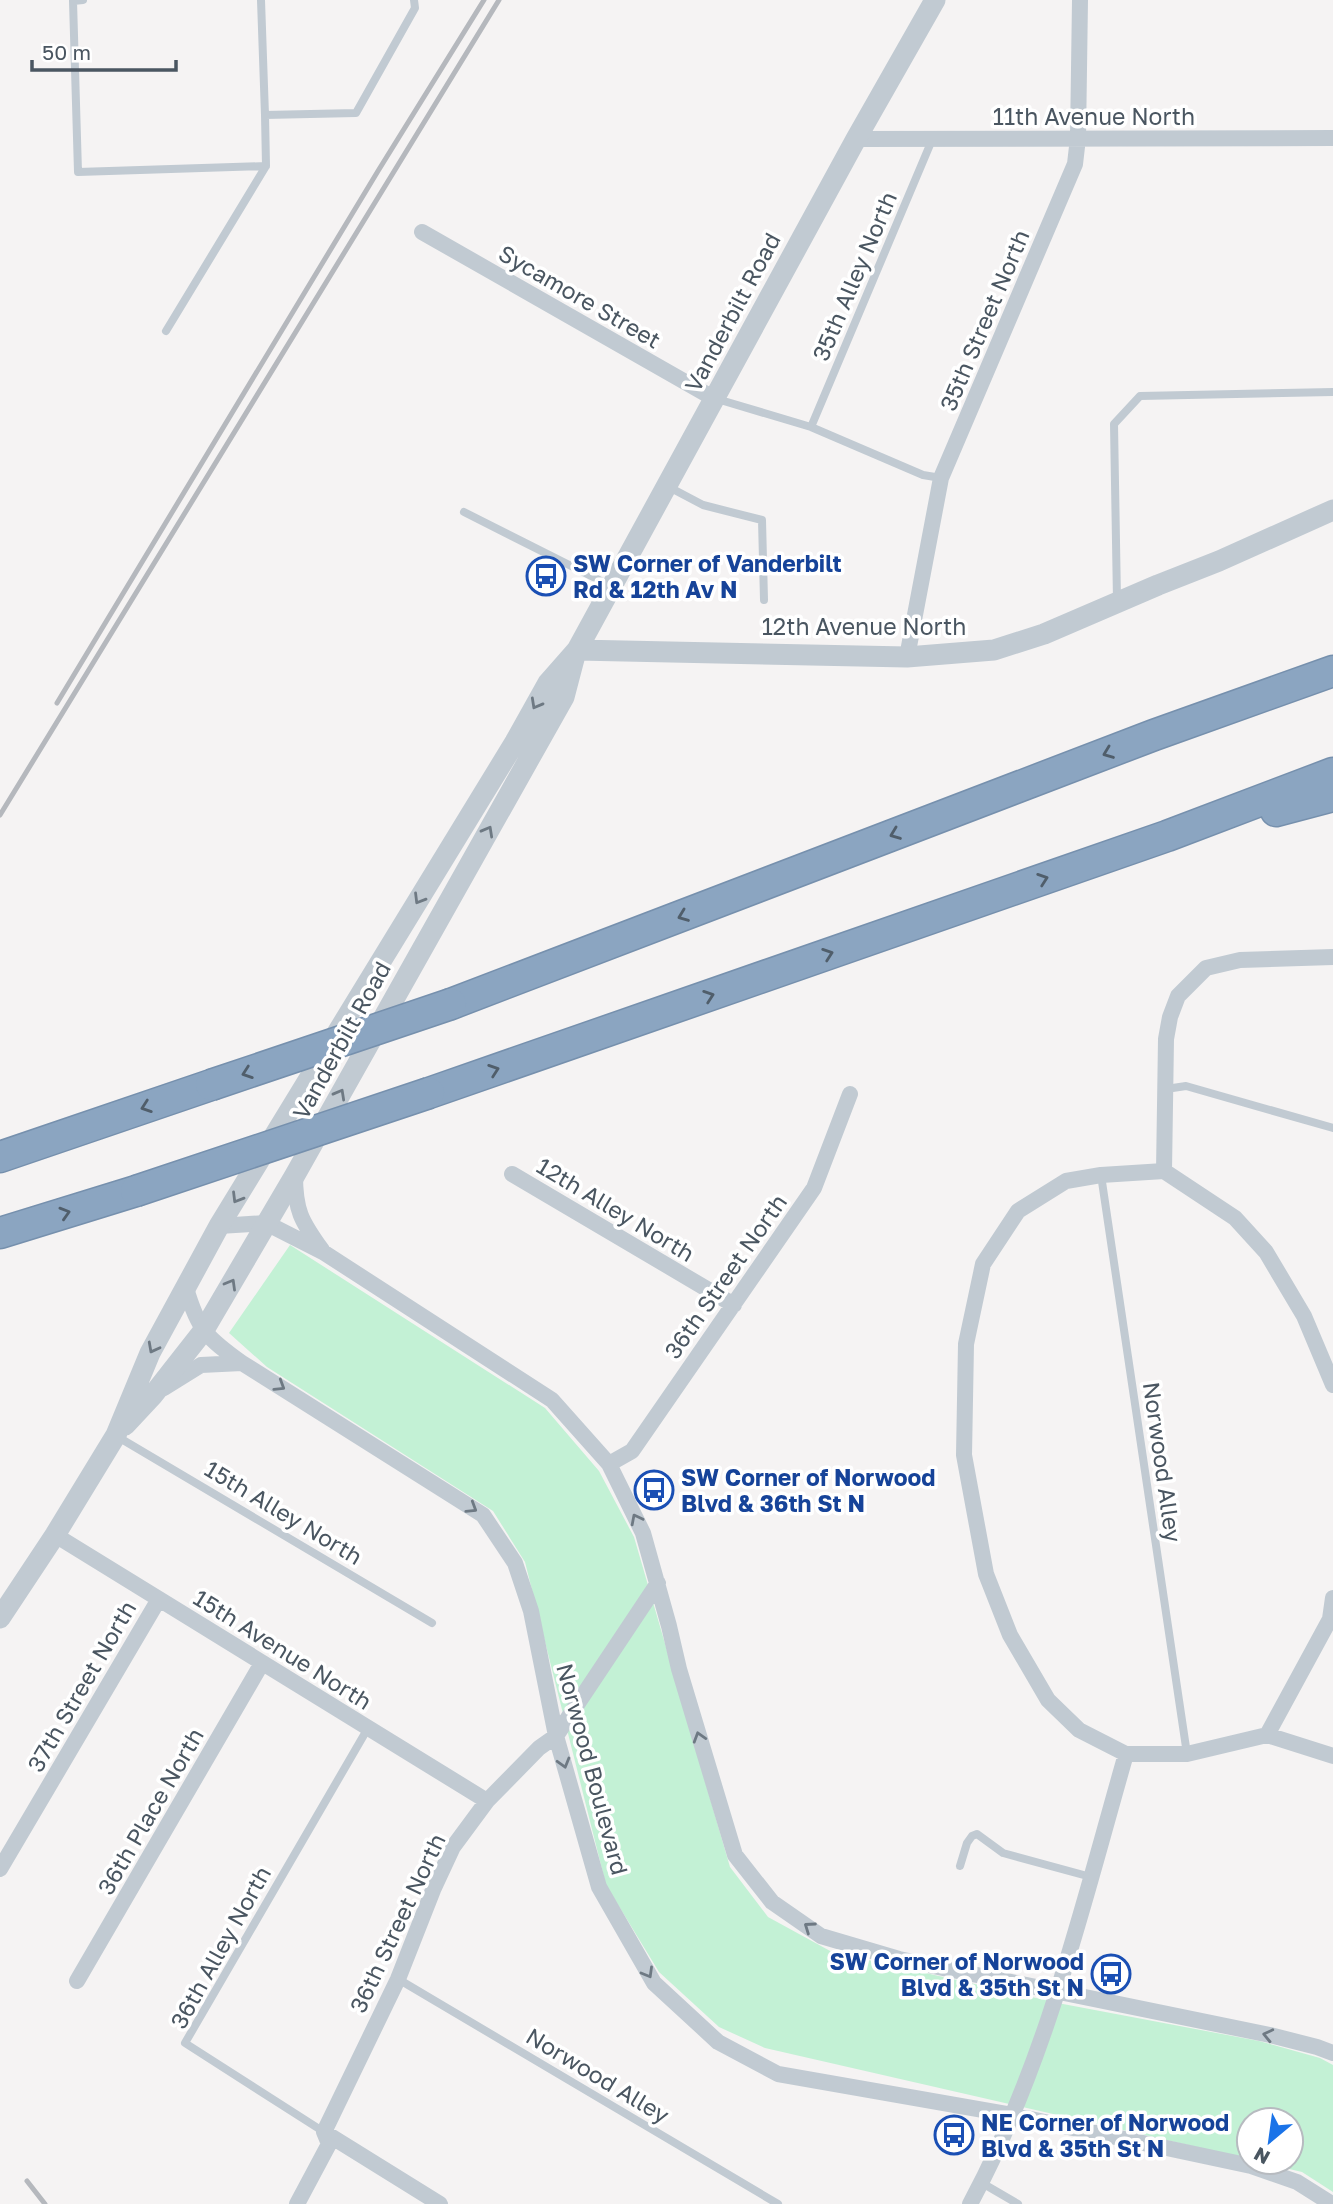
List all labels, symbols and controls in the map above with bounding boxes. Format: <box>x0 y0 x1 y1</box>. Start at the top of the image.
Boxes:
scale bar <box>32 28 175 72</box>
text: 50 m <box>42 39 91 65</box>
street label: 11th Avenue North <box>993 102 1195 130</box>
street label: 35th Alley North <box>806 187 902 365</box>
street label: 35th Street North <box>933 225 1035 415</box>
street label: Vanderbilt Road <box>678 228 786 396</box>
street label: Sycamore Street <box>494 238 666 354</box>
place label: SW Corner of Vanderbilt Rd & 12th Av N <box>573 549 842 603</box>
bus stop icon: SW Corner of Vanderbilt Rd & 12th Av N <box>525 555 567 597</box>
street label: 12th Avenue North <box>762 612 966 640</box>
one-way arrow <box>531 697 544 709</box>
one-way arrow <box>1102 745 1114 759</box>
one-way arrow <box>480 826 493 838</box>
one-way arrow <box>890 826 902 840</box>
one-way arrow <box>1036 873 1049 887</box>
one-way arrow <box>415 892 428 905</box>
one-way arrow <box>677 907 689 921</box>
one-way arrow <box>822 948 834 962</box>
street label: Vanderbilt Road <box>286 956 396 1124</box>
one-way arrow <box>702 990 714 1004</box>
one-way arrow <box>241 1065 253 1079</box>
one-way arrow <box>487 1065 499 1079</box>
one-way arrow <box>332 1088 345 1101</box>
one-way arrow <box>141 1099 153 1113</box>
street label: 12th Alley North <box>532 1151 700 1267</box>
street label: 36th Street North <box>658 1188 792 1364</box>
one-way arrow <box>232 1190 245 1203</box>
one-way arrow <box>59 1206 71 1221</box>
one-way arrow <box>223 1278 236 1291</box>
one-way arrow <box>148 1341 161 1353</box>
one-way arrow <box>273 1378 286 1391</box>
street label: Norwood Alley <box>1138 1380 1188 1544</box>
street label: 15th Alley North <box>200 1454 368 1570</box>
place label: SW Corner of Norwood Blvd & 36th St N <box>681 1463 935 1517</box>
bus stop icon: SW Corner of Norwood Blvd & 36th St N <box>633 1469 675 1511</box>
one-way arrow <box>465 1499 478 1512</box>
one-way arrow <box>631 1514 645 1526</box>
street label: 15th Avenue North <box>189 1583 377 1715</box>
street label: 37th Street North <box>21 1596 141 1776</box>
street label: Norwood Boulevard <box>551 1660 635 1878</box>
street label: 36th Place North <box>91 1723 209 1899</box>
one-way arrow <box>693 1731 707 1744</box>
one-way arrow <box>555 1757 570 1769</box>
street label: 36th Street North <box>343 1829 451 2017</box>
street label: 36th Alley North <box>164 1861 276 2033</box>
one-way arrow <box>804 1923 817 1935</box>
place label: SW Corner of Norwood Blvd & 35th St N <box>830 1947 1084 2001</box>
bus stop icon: SW Corner of Norwood Blvd & 35th St N <box>1090 1953 1132 1995</box>
one-way arrow <box>640 1965 653 1978</box>
street label: Norwood Alley <box>521 2021 675 2129</box>
one-way arrow <box>1262 2028 1274 2043</box>
north arrow <box>1235 2106 1305 2176</box>
place label: NE Corner of Norwood Blvd & 35th St N <box>981 2108 1229 2162</box>
bus stop icon: NE Corner of Norwood Blvd & 35th St N <box>933 2114 975 2156</box>
text: N <box>1250 2143 1273 2170</box>

